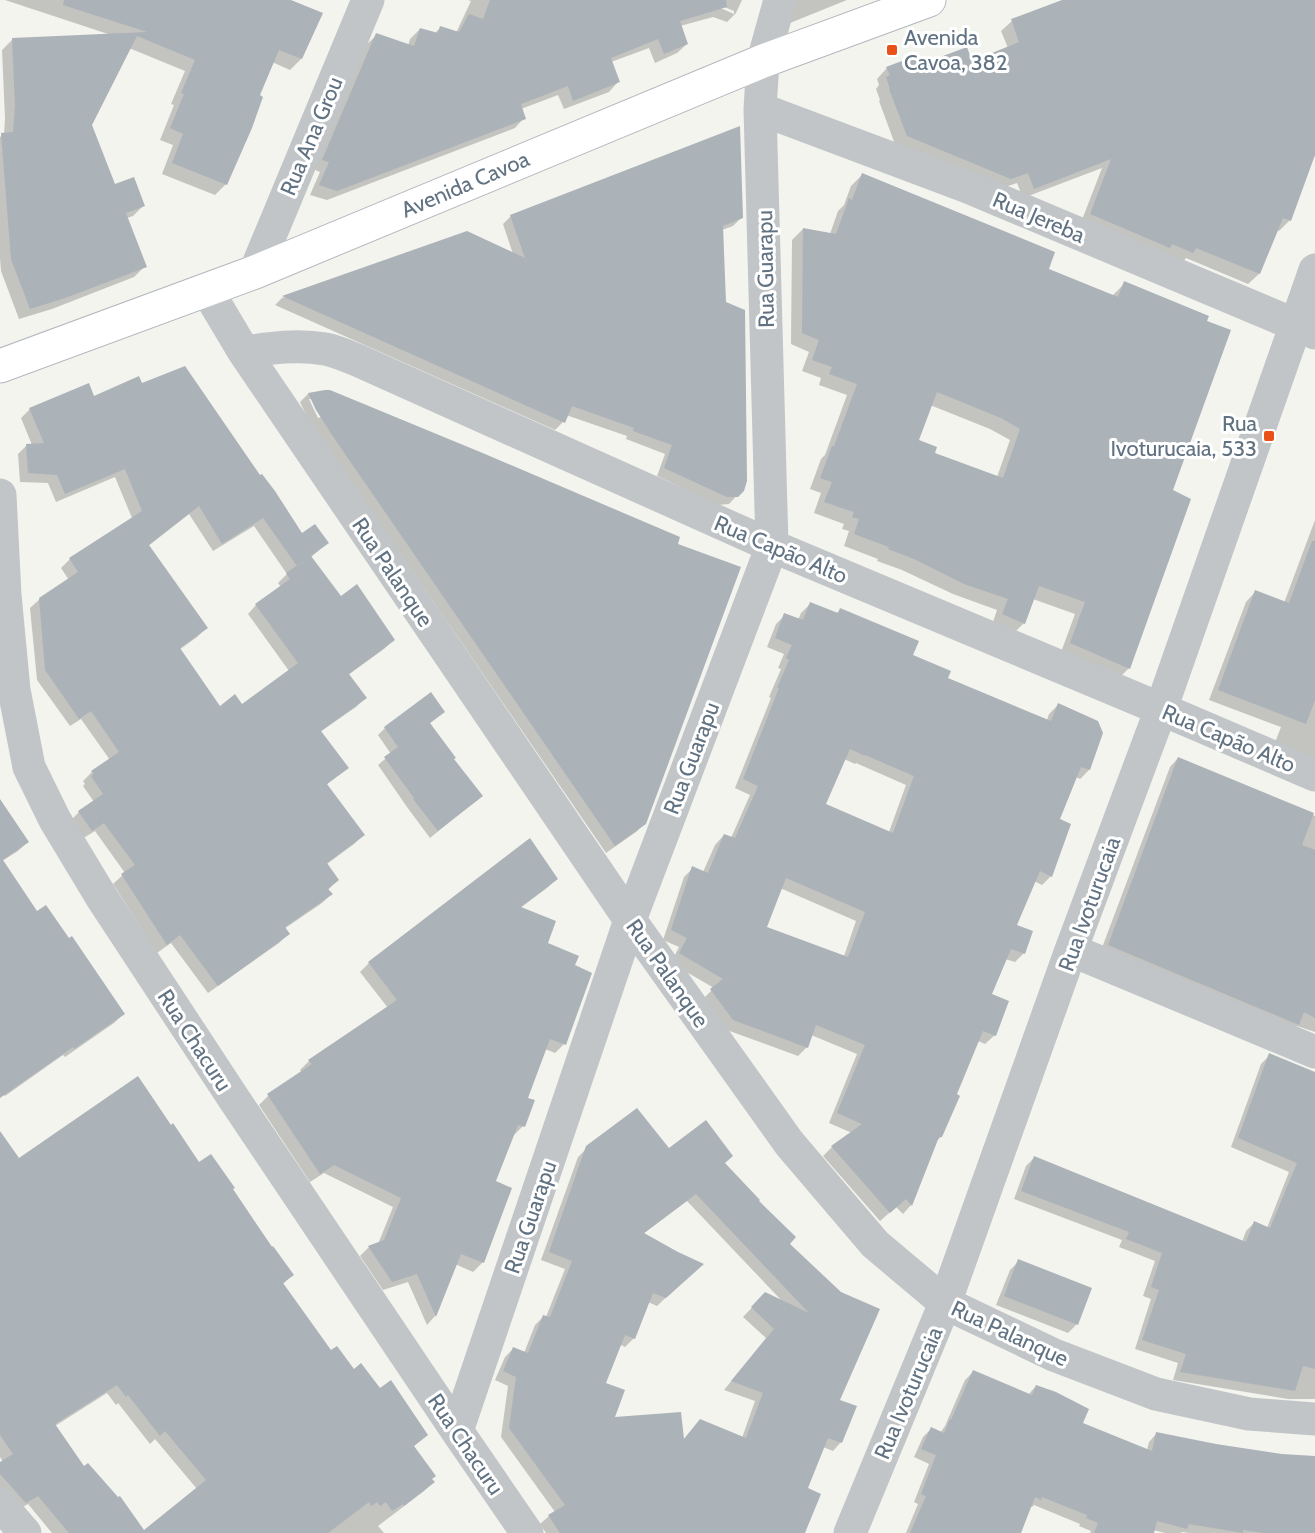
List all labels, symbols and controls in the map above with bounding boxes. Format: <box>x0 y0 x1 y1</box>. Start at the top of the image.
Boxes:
place label: Avenida Cavoa, 382 <box>904 24 1007 76</box>
marker: Avenida Cavoa, 382 <box>885 43 899 57</box>
street label: Rua Ana Grou <box>274 73 349 200</box>
street label: Avenida Cavoa <box>397 145 534 224</box>
street label: Rua Jereba <box>989 186 1089 249</box>
street label: Rua Guarapu <box>751 210 780 328</box>
place label: Rua Ivoturucaia, 533 <box>1110 410 1257 462</box>
marker: Rua Ivoturucaia, 533 <box>1262 429 1276 443</box>
street label: Rua Capão Alto <box>710 509 851 590</box>
street label: Rua Palanque <box>346 513 439 632</box>
street label: Rua Guarapu <box>658 698 725 818</box>
street label: Rua Capão Alto <box>1158 698 1299 779</box>
street label: Rua Ivoturucaia <box>1053 833 1126 975</box>
street label: Rua Palanque <box>620 914 715 1033</box>
street label: Rua Chacuru <box>152 984 238 1096</box>
street label: Rua Guarapu <box>499 1157 562 1277</box>
street label: Rua Palanque <box>947 1295 1073 1372</box>
street label: Rua Ivoturucaia <box>868 1323 949 1463</box>
street label: Rua Chacuru <box>422 1389 509 1500</box>

